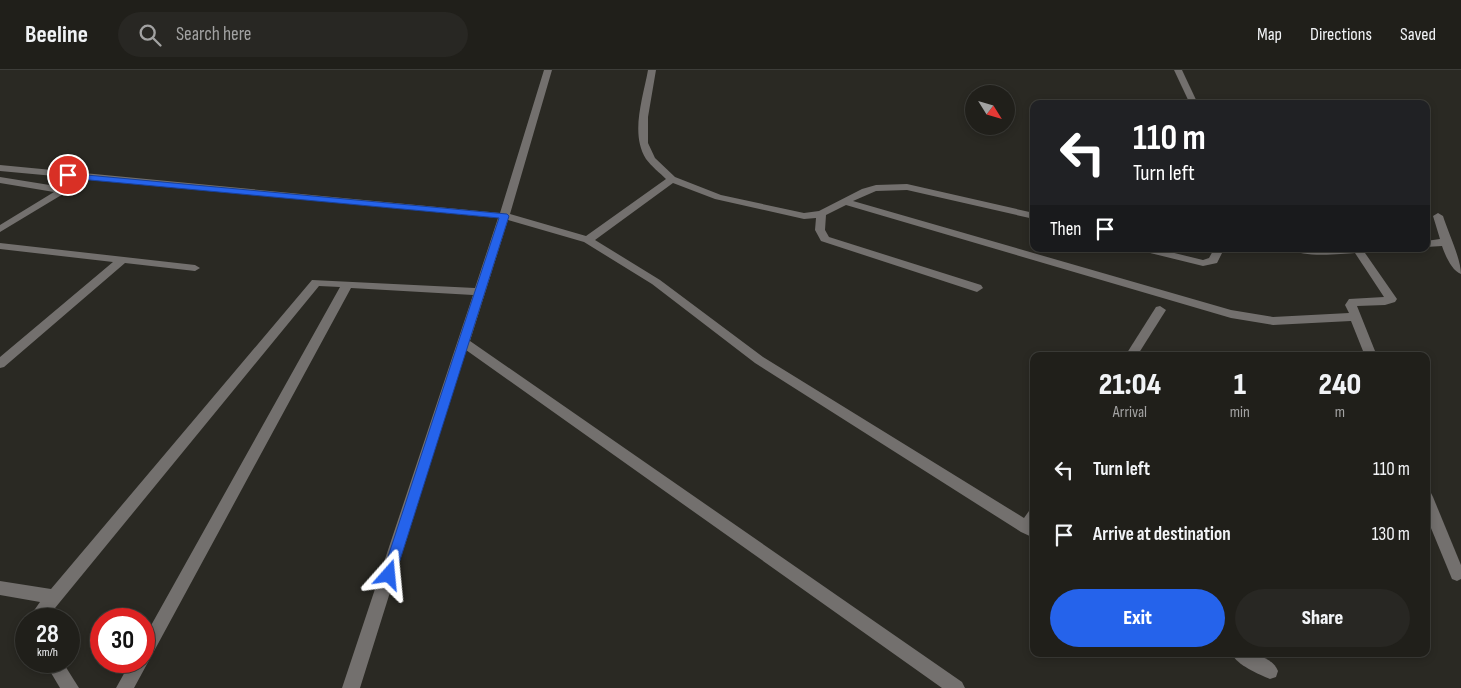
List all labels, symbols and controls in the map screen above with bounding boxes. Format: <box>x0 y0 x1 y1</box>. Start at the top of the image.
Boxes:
search box <box>118 12 468 57</box>
text: Beeline <box>25 20 88 49</box>
icon: search <box>136 21 164 49</box>
text: Search here <box>176 23 251 46</box>
text: Map <box>1257 24 1282 45</box>
text: Directions <box>1310 24 1372 45</box>
text: Saved <box>1400 24 1436 45</box>
north arrow <box>965 85 1015 135</box>
map controls <box>965 85 1015 135</box>
text: 110 m <box>1133 117 1206 160</box>
icon: left <box>1050 120 1115 185</box>
pin <box>47 154 89 196</box>
text: Turn left <box>1133 160 1195 187</box>
icon: arrive <box>54 161 82 189</box>
icon: arrive <box>1091 215 1119 243</box>
text: Then <box>1050 218 1081 241</box>
text: 21:04 <box>1099 367 1161 403</box>
text: 1 <box>1234 367 1246 403</box>
text: 240 <box>1319 367 1361 403</box>
text: Arrival <box>1113 403 1147 422</box>
text: min <box>1230 403 1250 422</box>
text: m <box>1335 403 1345 422</box>
icon: left <box>1050 456 1078 484</box>
text: Turn left <box>1093 458 1150 481</box>
text: 110 m <box>1373 458 1410 481</box>
icon: arrive <box>1050 521 1078 549</box>
text: Arrive at destination <box>1093 523 1231 546</box>
text: 130 m <box>1372 523 1410 546</box>
position arrow <box>362 548 414 600</box>
button: Exit <box>1050 589 1225 647</box>
button: Share <box>1235 589 1410 647</box>
speed limit sign: 30 <box>90 608 155 673</box>
text: 28 <box>36 619 59 650</box>
text: km/h <box>37 645 58 660</box>

